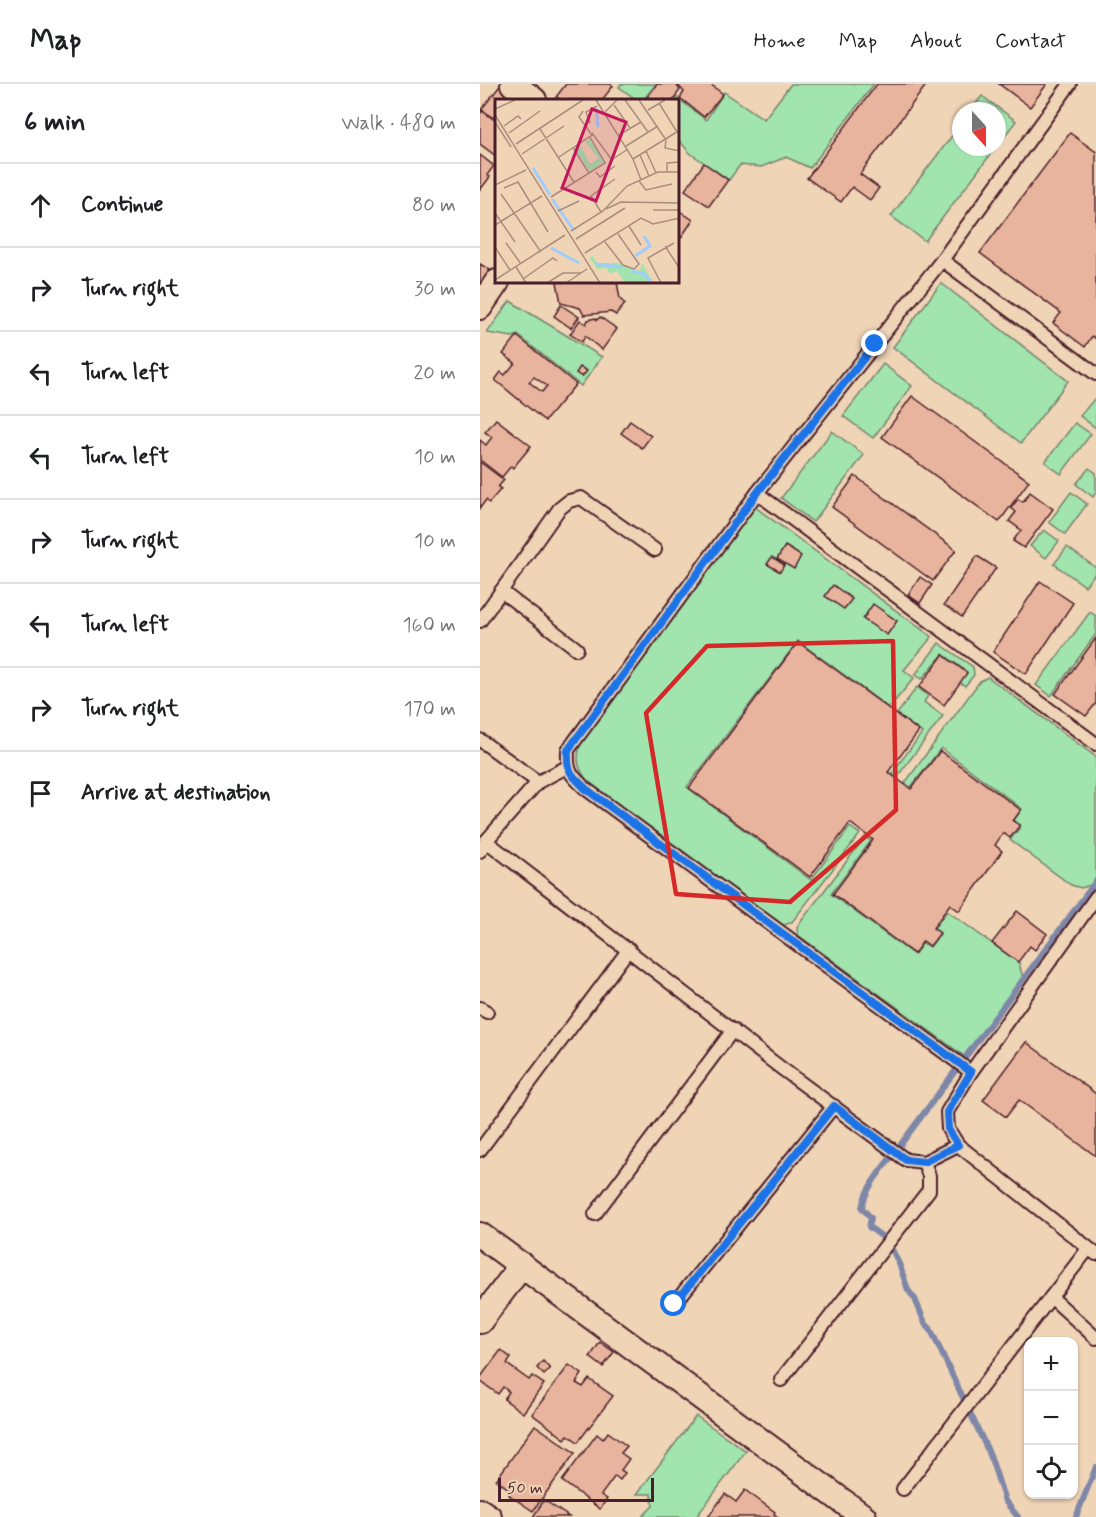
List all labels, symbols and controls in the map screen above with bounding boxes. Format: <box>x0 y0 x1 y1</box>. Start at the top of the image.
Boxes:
text: Map <box>30 23 81 60</box>
text: Home <box>754 27 806 55</box>
text: Map <box>839 27 877 55</box>
text: About <box>910 27 962 55</box>
text: Contact <box>995 27 1066 55</box>
inset map <box>495 99 680 284</box>
north arrow <box>952 102 1006 156</box>
text: 6 min <box>24 106 86 140</box>
text: Walk · 480 m <box>341 110 456 137</box>
icon: ahead <box>24 189 57 222</box>
text: Continue <box>81 191 163 219</box>
text: 80 m <box>412 192 456 219</box>
icon: right <box>24 273 57 306</box>
text: Turn right <box>81 275 179 303</box>
text: 30 m <box>414 276 456 303</box>
route end <box>861 330 887 356</box>
icon: left <box>24 357 57 390</box>
text: Turn left <box>81 359 169 387</box>
text: 20 m <box>413 360 456 387</box>
icon: left <box>24 441 57 474</box>
text: Turn left <box>81 443 169 471</box>
text: 10 m <box>414 444 456 471</box>
icon: right <box>24 525 57 558</box>
text: Turn right <box>81 527 179 555</box>
text: 10 m <box>414 528 456 555</box>
icon: left <box>24 609 57 642</box>
text: Turn left <box>81 611 169 639</box>
text: 160 m <box>403 612 456 639</box>
icon: right <box>24 693 57 726</box>
text: Turn right <box>81 695 179 723</box>
text: 170 m <box>404 696 456 723</box>
icon: arrive <box>24 777 57 810</box>
text: Arrive at destination <box>81 779 271 807</box>
route start <box>660 1290 686 1316</box>
map controls <box>1024 1337 1078 1499</box>
button: + <box>1024 1337 1078 1391</box>
button: − <box>1024 1391 1078 1445</box>
button: locate <box>1024 1445 1078 1499</box>
scale bar <box>498 1475 654 1502</box>
text: 50 m <box>507 1478 543 1499</box>

